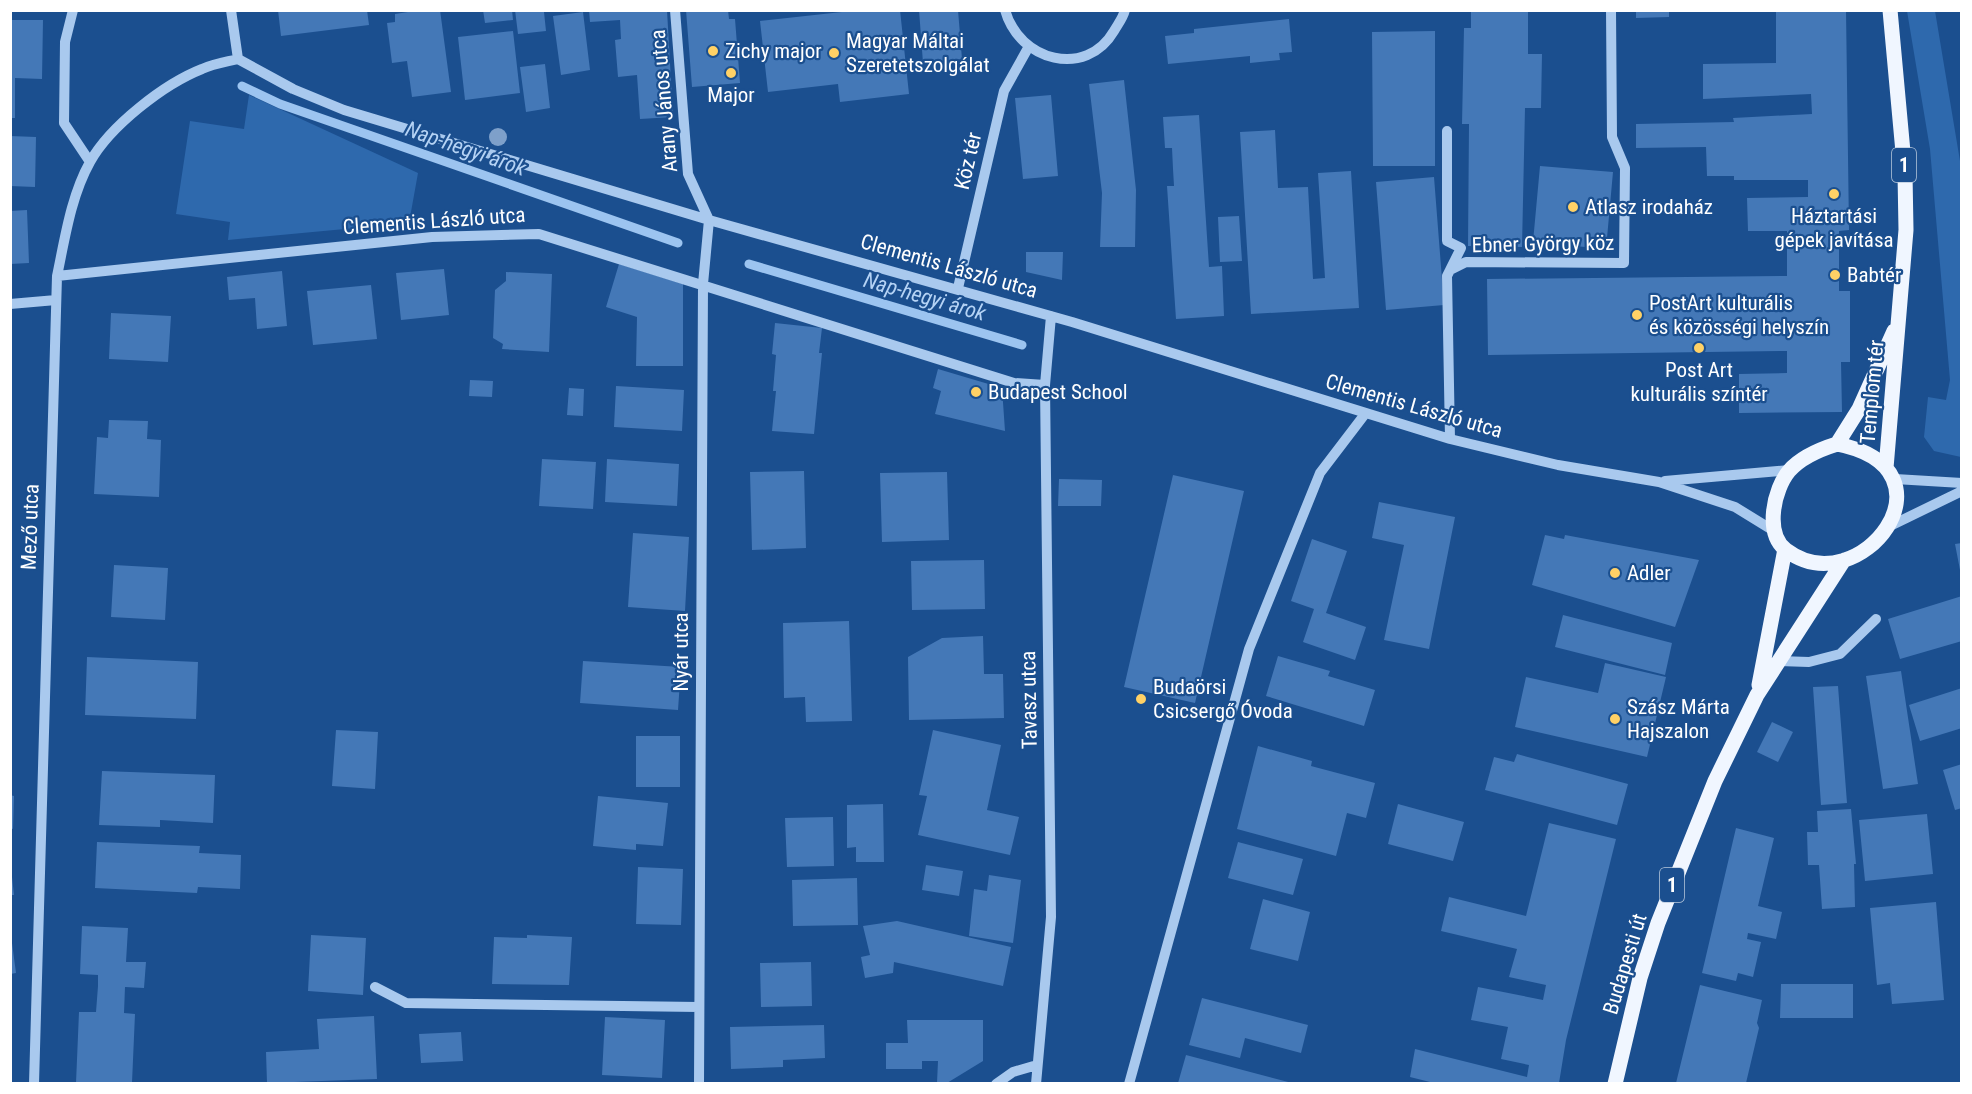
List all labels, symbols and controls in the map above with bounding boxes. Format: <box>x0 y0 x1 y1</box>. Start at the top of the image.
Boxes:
street label: Arany János utca <box>646 29 682 173</box>
place label: Magyar Máltai Szeretetszolgálat <box>846 29 990 77</box>
place label: Zichy major <box>725 39 822 63</box>
marker: Zichy major <box>706 44 720 58</box>
marker: Magyar Máltai Szeretetszolgálat <box>827 46 841 60</box>
marker: Major <box>724 66 738 80</box>
place label: Major <box>707 83 755 107</box>
water label: Nap-hegyi árok <box>402 116 530 181</box>
street label: Köz tér <box>950 130 986 192</box>
road number: 1 <box>1892 148 1916 182</box>
marker: Háztartási gépek javítása <box>1827 187 1841 201</box>
place label: Atlasz irodaház <box>1585 195 1713 219</box>
marker: Atlasz irodaház <box>1566 200 1580 214</box>
street label: Clementis László utca <box>342 203 526 239</box>
place label: Háztartási gépek javítása <box>1774 204 1894 252</box>
street label: Clementis László utca <box>858 229 1040 303</box>
street label: Ebner György köz <box>1471 231 1615 257</box>
place label: Babtér <box>1847 263 1901 287</box>
water label: Nap-hegyi árok <box>861 267 989 326</box>
marker: Babtér <box>1828 268 1842 282</box>
place label: PostArt kulturális és közösségi helyszín <box>1649 291 1829 339</box>
marker: PostArt kulturális és közösségi helyszín <box>1630 308 1644 322</box>
street label: Templom tér <box>1855 339 1889 445</box>
marker: Post Art kulturális színtér <box>1692 341 1706 355</box>
place label: Post Art kulturális színtér <box>1630 358 1768 406</box>
street label: Clementis László utca <box>1323 369 1505 443</box>
place label: Budapest School <box>988 380 1128 404</box>
marker: Budapest School <box>969 385 983 399</box>
street label: Mező utca <box>17 483 43 571</box>
place label: Adler <box>1627 561 1671 585</box>
marker: Adler <box>1608 566 1622 580</box>
street label: Nyár utca <box>669 612 693 692</box>
street label: Tavasz utca <box>1016 651 1042 749</box>
place label: Budaörsi Csicsergő Óvoda <box>1153 675 1293 723</box>
marker: Budaörsi Csicsergő Óvoda <box>1134 692 1148 706</box>
place label: Szász Márta Hajszalon <box>1627 695 1730 743</box>
marker: Szász Márta Hajszalon <box>1608 712 1622 726</box>
road number: 1 <box>1660 868 1684 902</box>
street label: Budapesti út <box>1598 911 1652 1017</box>

